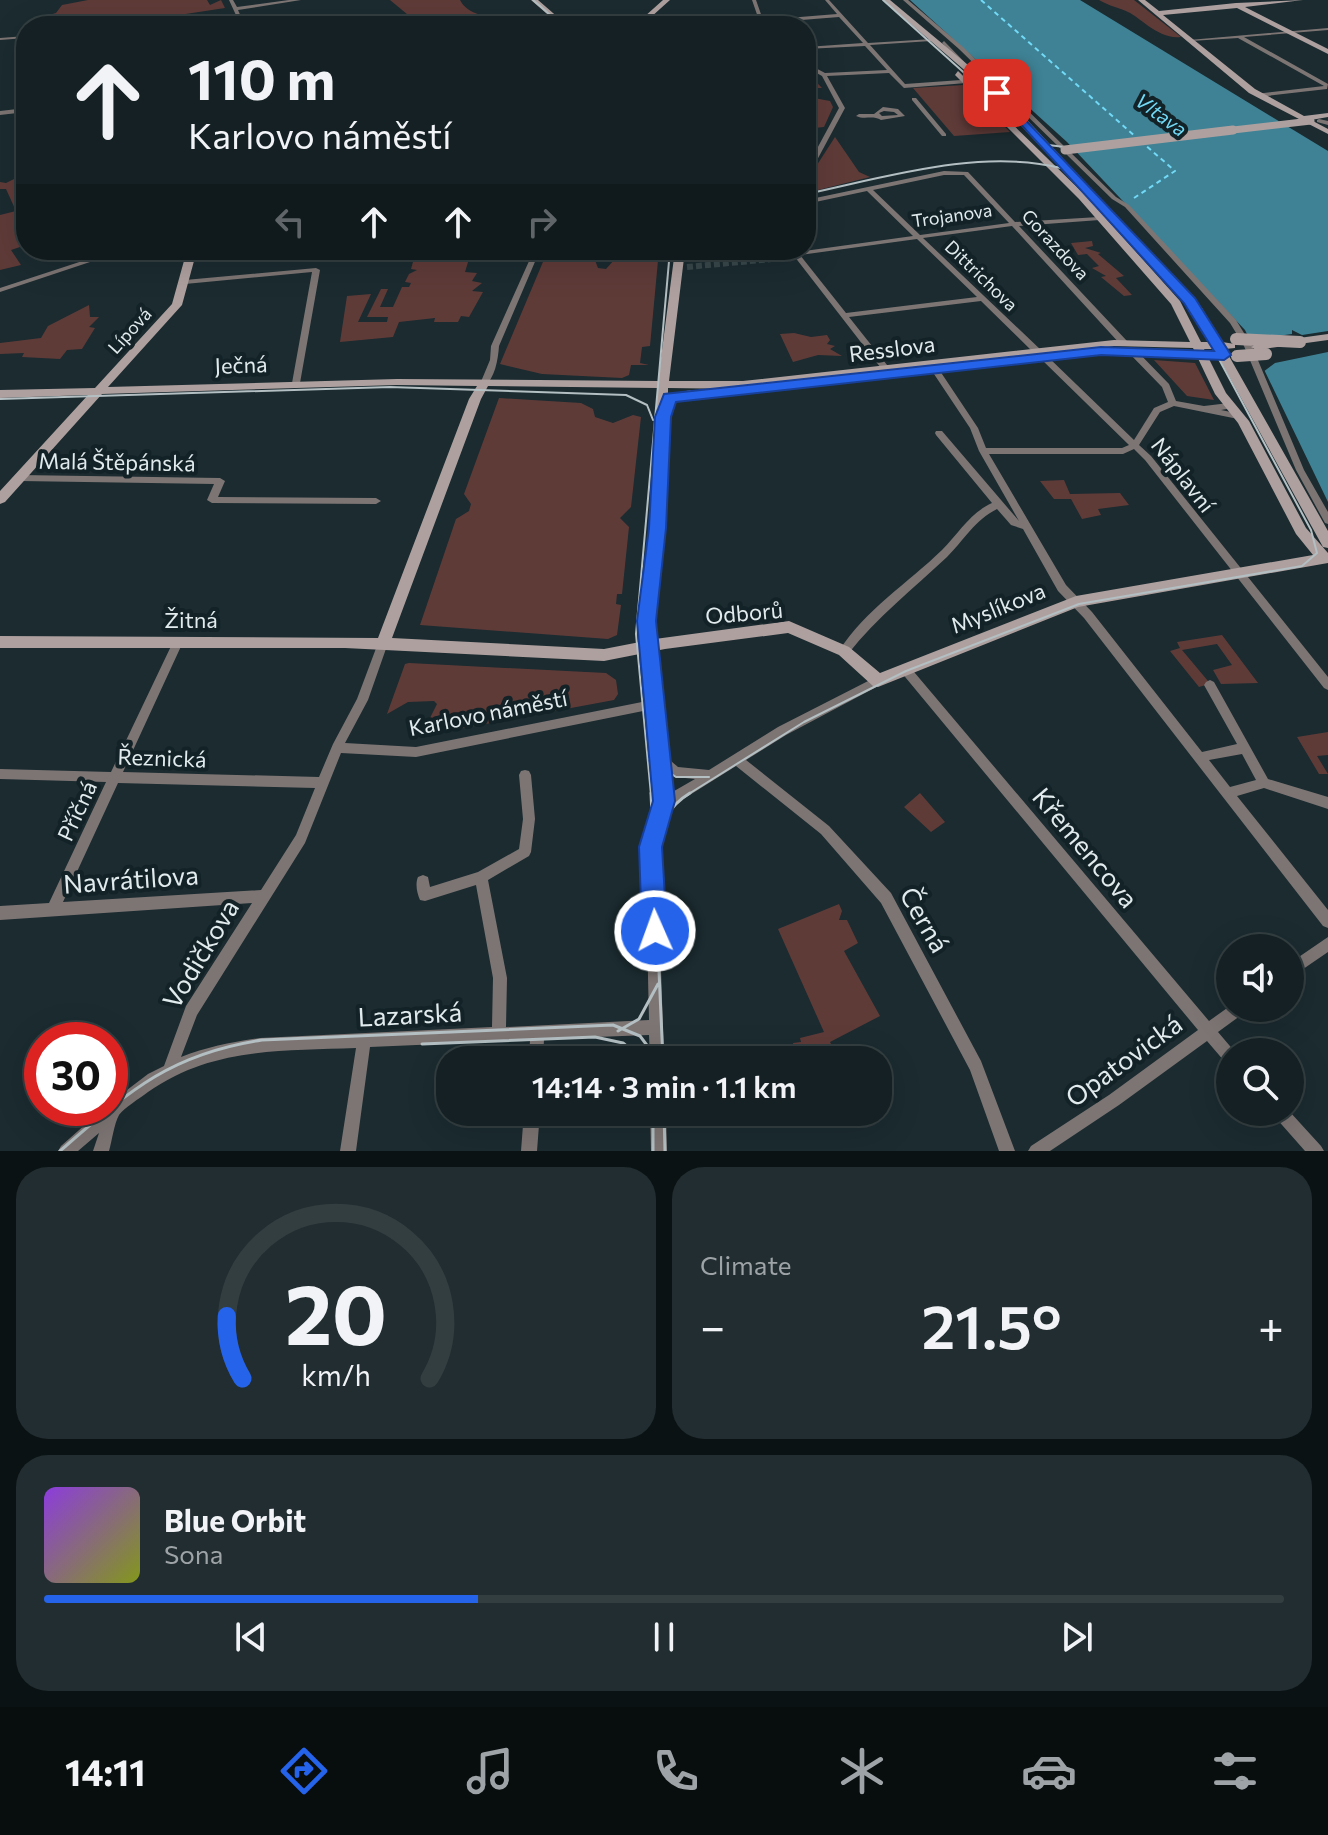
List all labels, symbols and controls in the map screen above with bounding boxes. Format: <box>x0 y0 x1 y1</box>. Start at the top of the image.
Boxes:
text: 110 m <box>188 43 335 112</box>
icon: ahead <box>56 48 160 152</box>
pin <box>963 59 1031 127</box>
icon: arrive <box>975 71 1019 115</box>
water label: Vltava <box>1131 88 1192 141</box>
text: Karlovo náměstí <box>188 112 452 156</box>
street label: Trojanova <box>910 198 993 232</box>
icon: left <box>268 200 312 244</box>
icon: ahead <box>352 200 396 244</box>
icon: ahead <box>436 200 480 244</box>
icon: right <box>520 200 564 244</box>
street label: Gorazdova <box>1017 204 1094 284</box>
street label: Dittrichova <box>941 235 1023 315</box>
street label: Lípová <box>103 303 156 358</box>
street label: Resslova <box>847 330 937 367</box>
street label: Ječná <box>214 350 268 379</box>
street label: Náplavní <box>1146 432 1222 518</box>
street label: Malá Štěpánská <box>38 447 196 476</box>
street label: Myslíkova <box>947 576 1049 639</box>
street label: Odborů <box>704 596 784 629</box>
street label: Žitná <box>164 606 218 633</box>
street label: Karlovo náměstí <box>406 684 571 741</box>
street label: Řeznická <box>117 742 207 773</box>
street label: Příčná <box>51 776 102 845</box>
street label: Křemencova <box>1027 781 1145 913</box>
street label: Navrátilova <box>62 858 200 899</box>
street label: Černá <box>894 881 956 957</box>
position arrow <box>613 889 697 973</box>
street label: Vodičkova <box>155 893 244 1013</box>
map controls <box>1216 934 1304 1126</box>
button: sound <box>1216 934 1304 1022</box>
street label: Lazarská <box>357 995 463 1032</box>
street label: Opatovická <box>1059 1007 1187 1112</box>
speed limit sign: 30 <box>24 1022 128 1126</box>
button: search <box>1216 1038 1304 1126</box>
text: 14:14 · 3 min · 1.1 km <box>532 1067 796 1104</box>
text: Climate <box>700 1249 792 1280</box>
text: 20 <box>285 1260 387 1362</box>
text: 21.5° <box>921 1288 1062 1361</box>
text: − <box>700 1298 725 1352</box>
text: + <box>1258 1298 1284 1352</box>
text: km/h <box>301 1357 371 1392</box>
text: Blue Orbit <box>164 1501 306 1538</box>
text: Sona <box>164 1538 223 1569</box>
icon: previous <box>229 1615 273 1659</box>
icon: pause <box>642 1615 686 1659</box>
icon: next <box>1055 1615 1099 1659</box>
icon: directions <box>276 1743 332 1799</box>
icon: music <box>462 1743 518 1799</box>
icon: phone <box>648 1743 704 1799</box>
icon: climate <box>834 1743 890 1799</box>
icon: car <box>1021 1743 1077 1799</box>
icon: filters <box>1207 1743 1263 1799</box>
text: 14:11 <box>65 1749 146 1793</box>

